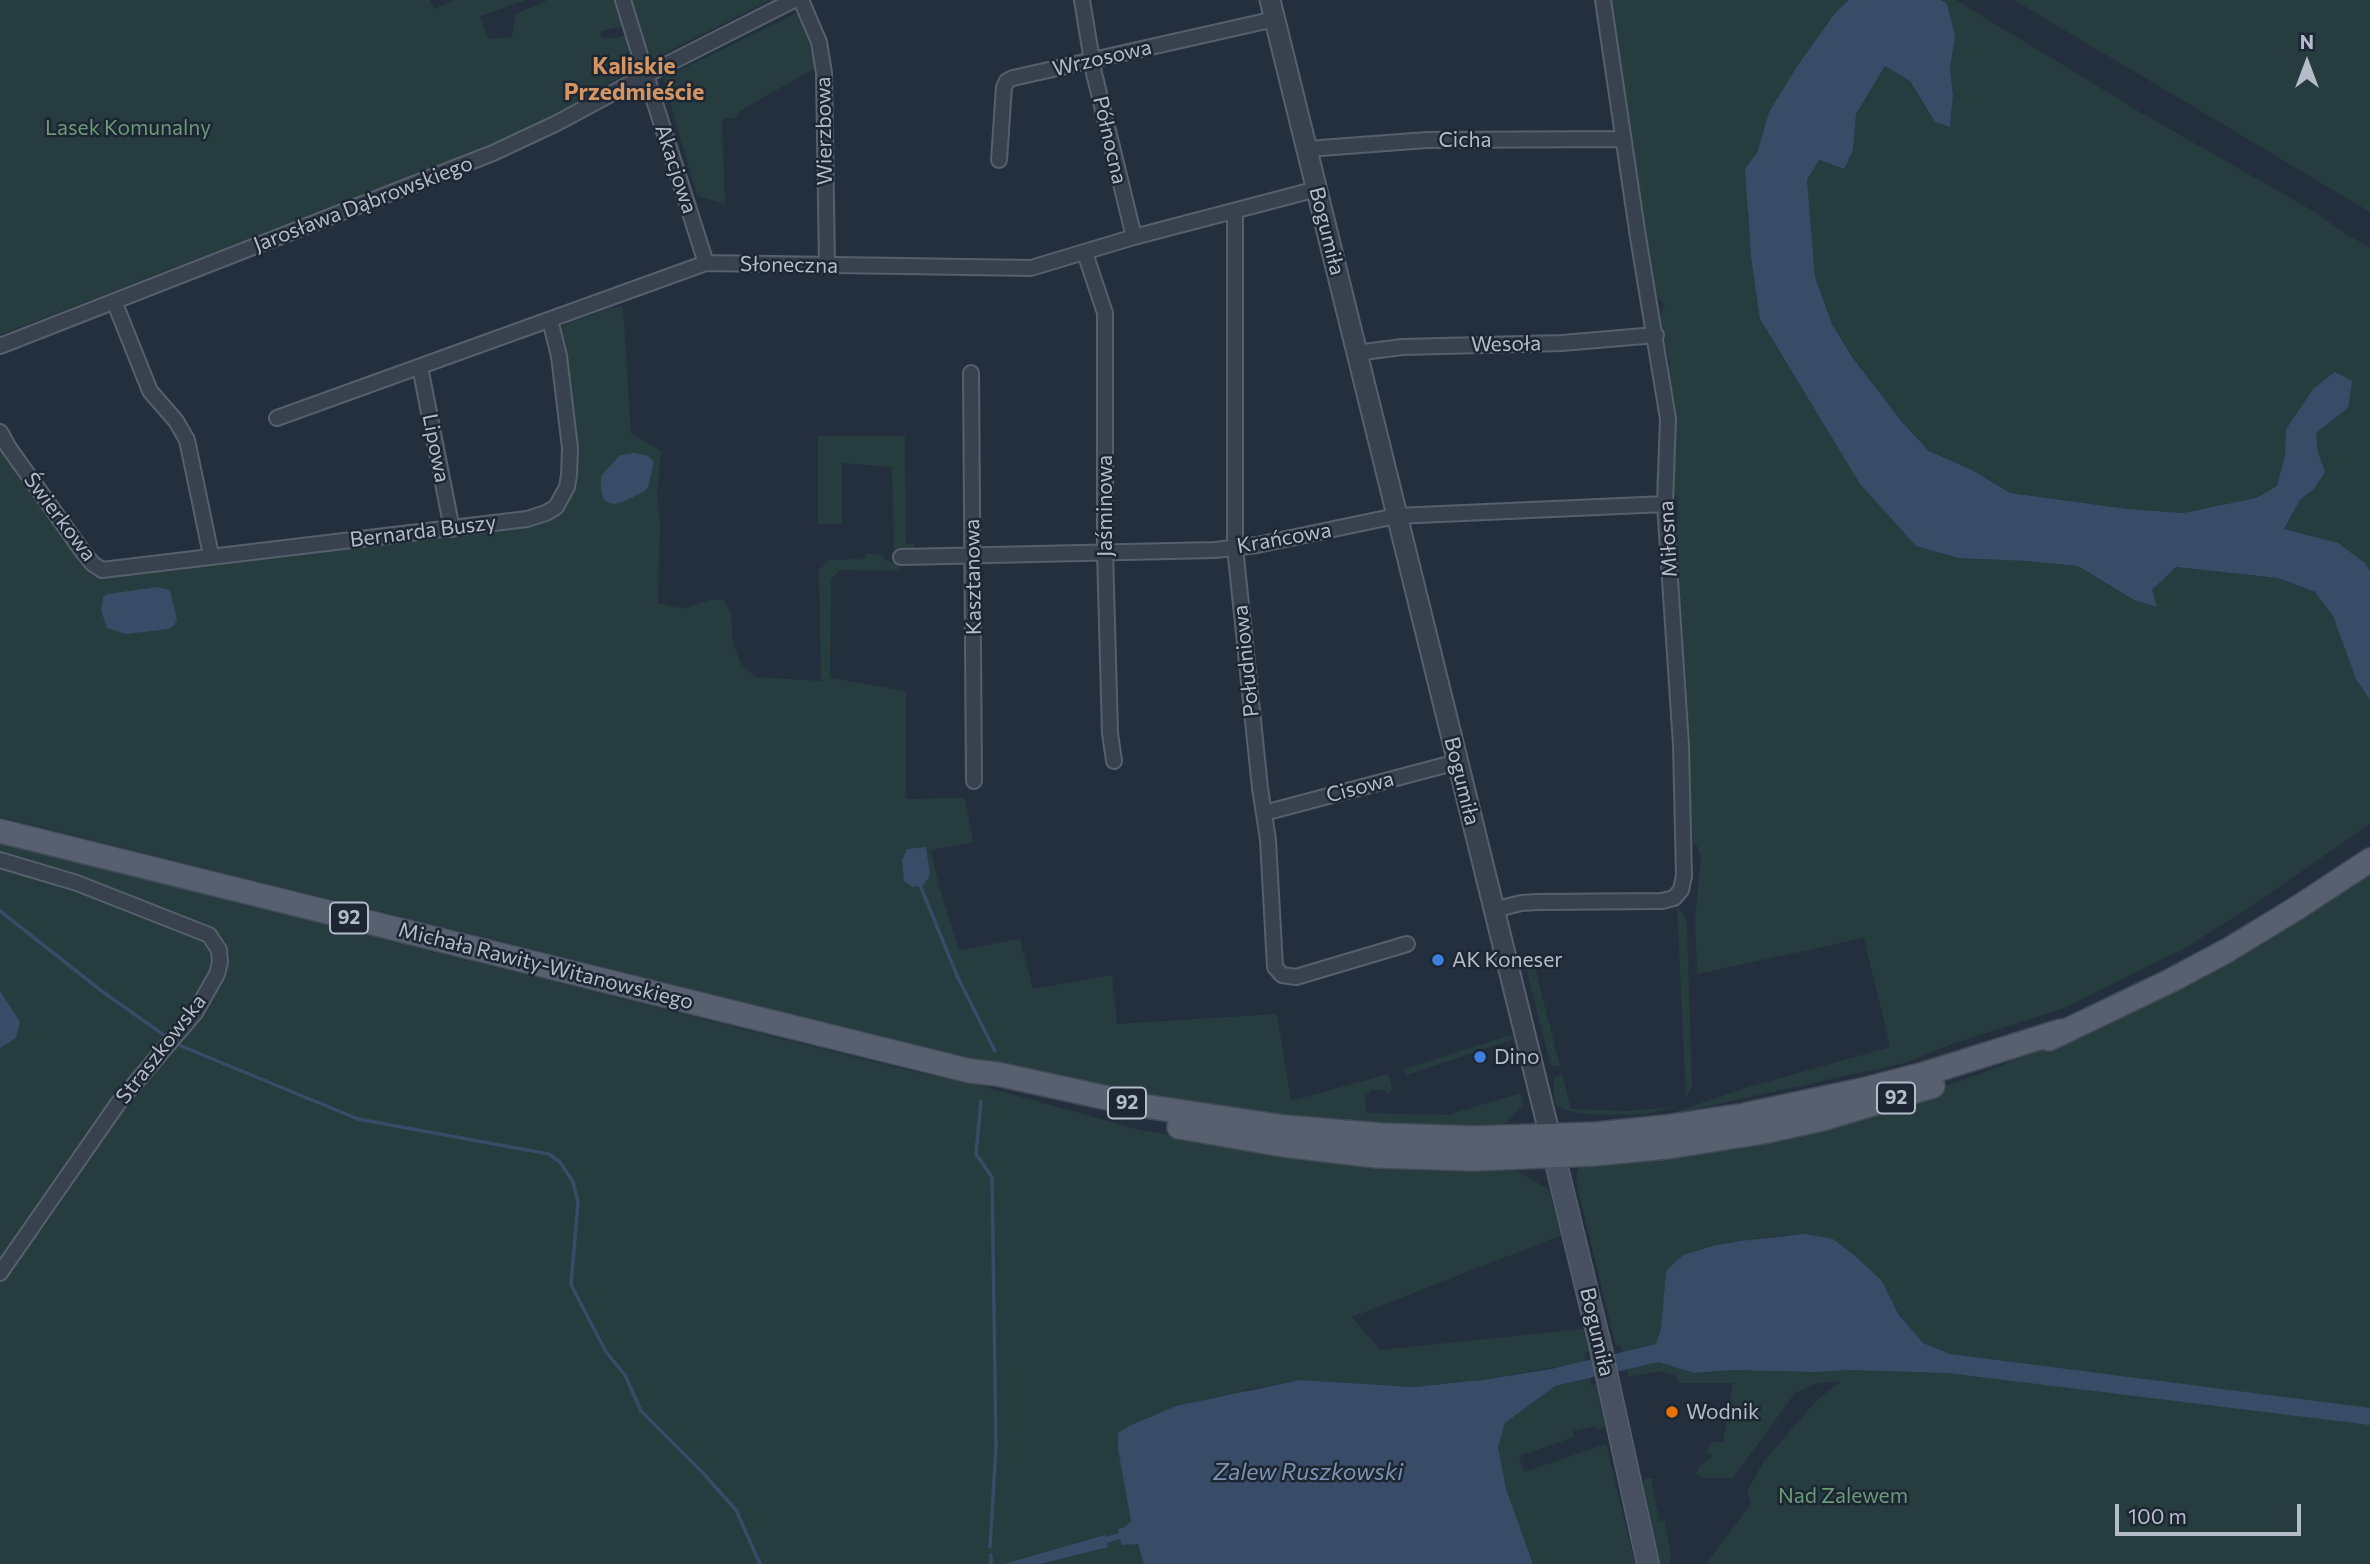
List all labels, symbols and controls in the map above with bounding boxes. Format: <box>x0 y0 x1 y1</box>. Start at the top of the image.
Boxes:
north arrow <box>2272 28 2342 98</box>
text: N <box>2300 30 2314 53</box>
street label: Wrzosowa <box>1050 34 1154 82</box>
district label: Kaliskie Przedmieście <box>564 52 704 106</box>
street label: Wierzbowa <box>810 76 838 186</box>
street label: Północna <box>1088 93 1132 187</box>
park label: Lasek Komunalny <box>45 115 211 141</box>
street label: Akacjowa <box>650 121 702 217</box>
street label: Cicha <box>1438 127 1492 153</box>
street label: Jarosława Dąbrowskiego <box>250 151 476 257</box>
street label: Bogumiła <box>1304 184 1350 278</box>
street label: Słoneczna <box>740 252 838 278</box>
street label: Wesoła <box>1471 331 1541 357</box>
street label: Lipowa <box>417 411 455 485</box>
street label: Jaśminowa <box>1092 455 1118 557</box>
street label: Świerkowa <box>19 468 101 566</box>
street label: Miłosna <box>1653 500 1683 578</box>
street label: Bernarda Buszy <box>348 510 498 552</box>
street label: Krańcowa <box>1235 517 1333 559</box>
street label: Kasztanowa <box>959 519 987 635</box>
street label: Południowa <box>1228 604 1264 718</box>
street label: Bogumiła <box>1439 734 1485 828</box>
street label: Cisowa <box>1323 766 1397 808</box>
road number: 92 <box>330 902 368 934</box>
street label: Michała Rawity-Witanowskiego <box>396 917 696 1015</box>
place label: AK Koneser <box>1452 947 1563 973</box>
marker: AK Koneser <box>1430 952 1446 968</box>
street label: Straszkowska <box>111 989 211 1109</box>
place label: Dino <box>1494 1044 1539 1070</box>
marker: Dino <box>1472 1049 1488 1065</box>
road number: 92 <box>1877 1082 1915 1114</box>
road number: 92 <box>1108 1088 1146 1119</box>
street label: Bogumiła <box>1575 1285 1619 1379</box>
place label: Wodnik <box>1686 1399 1759 1425</box>
marker: Wodnik <box>1664 1404 1680 1420</box>
water label: Zalew Ruszkowski <box>1213 1458 1403 1486</box>
park label: Nad Zalewem <box>1778 1483 1908 1509</box>
scale bar <box>2118 1490 2304 1534</box>
text: 100 m <box>2128 1503 2187 1528</box>

